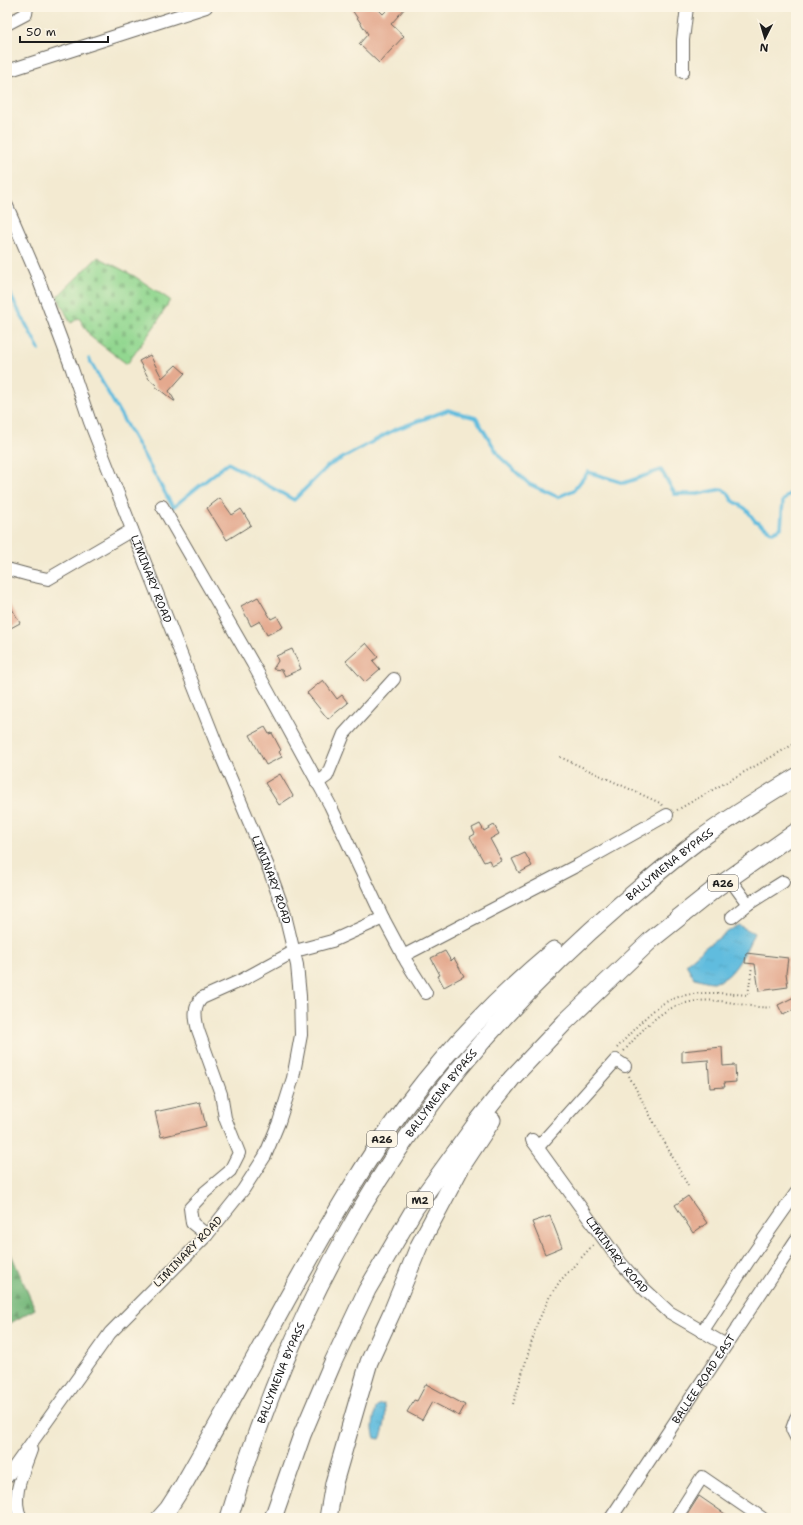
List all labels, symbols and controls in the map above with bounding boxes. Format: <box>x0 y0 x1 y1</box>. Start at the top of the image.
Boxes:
scale bar <box>20 18 108 44</box>
north arrow <box>745 18 785 58</box>
text: 50 m <box>26 24 56 40</box>
text: N <box>759 40 769 55</box>
street label: LIMINARY ROAD <box>127 533 175 625</box>
street label: BALLYMENA BYPASS <box>623 825 716 904</box>
street label: LIMINARY ROAD <box>248 833 294 925</box>
road number: A26 <box>708 875 738 891</box>
street label: BALLYMENA BYPASS <box>402 1046 480 1140</box>
road number: A26 <box>367 1131 397 1147</box>
road number: M2 <box>407 1192 433 1208</box>
street label: LIMINARY ROAD <box>150 1213 226 1291</box>
street label: LIMINARY ROAD <box>582 1214 652 1297</box>
street label: BALLYMENA BYPASS <box>253 1320 308 1426</box>
street label: BALLEE ROAD EAST <box>668 1331 739 1427</box>

